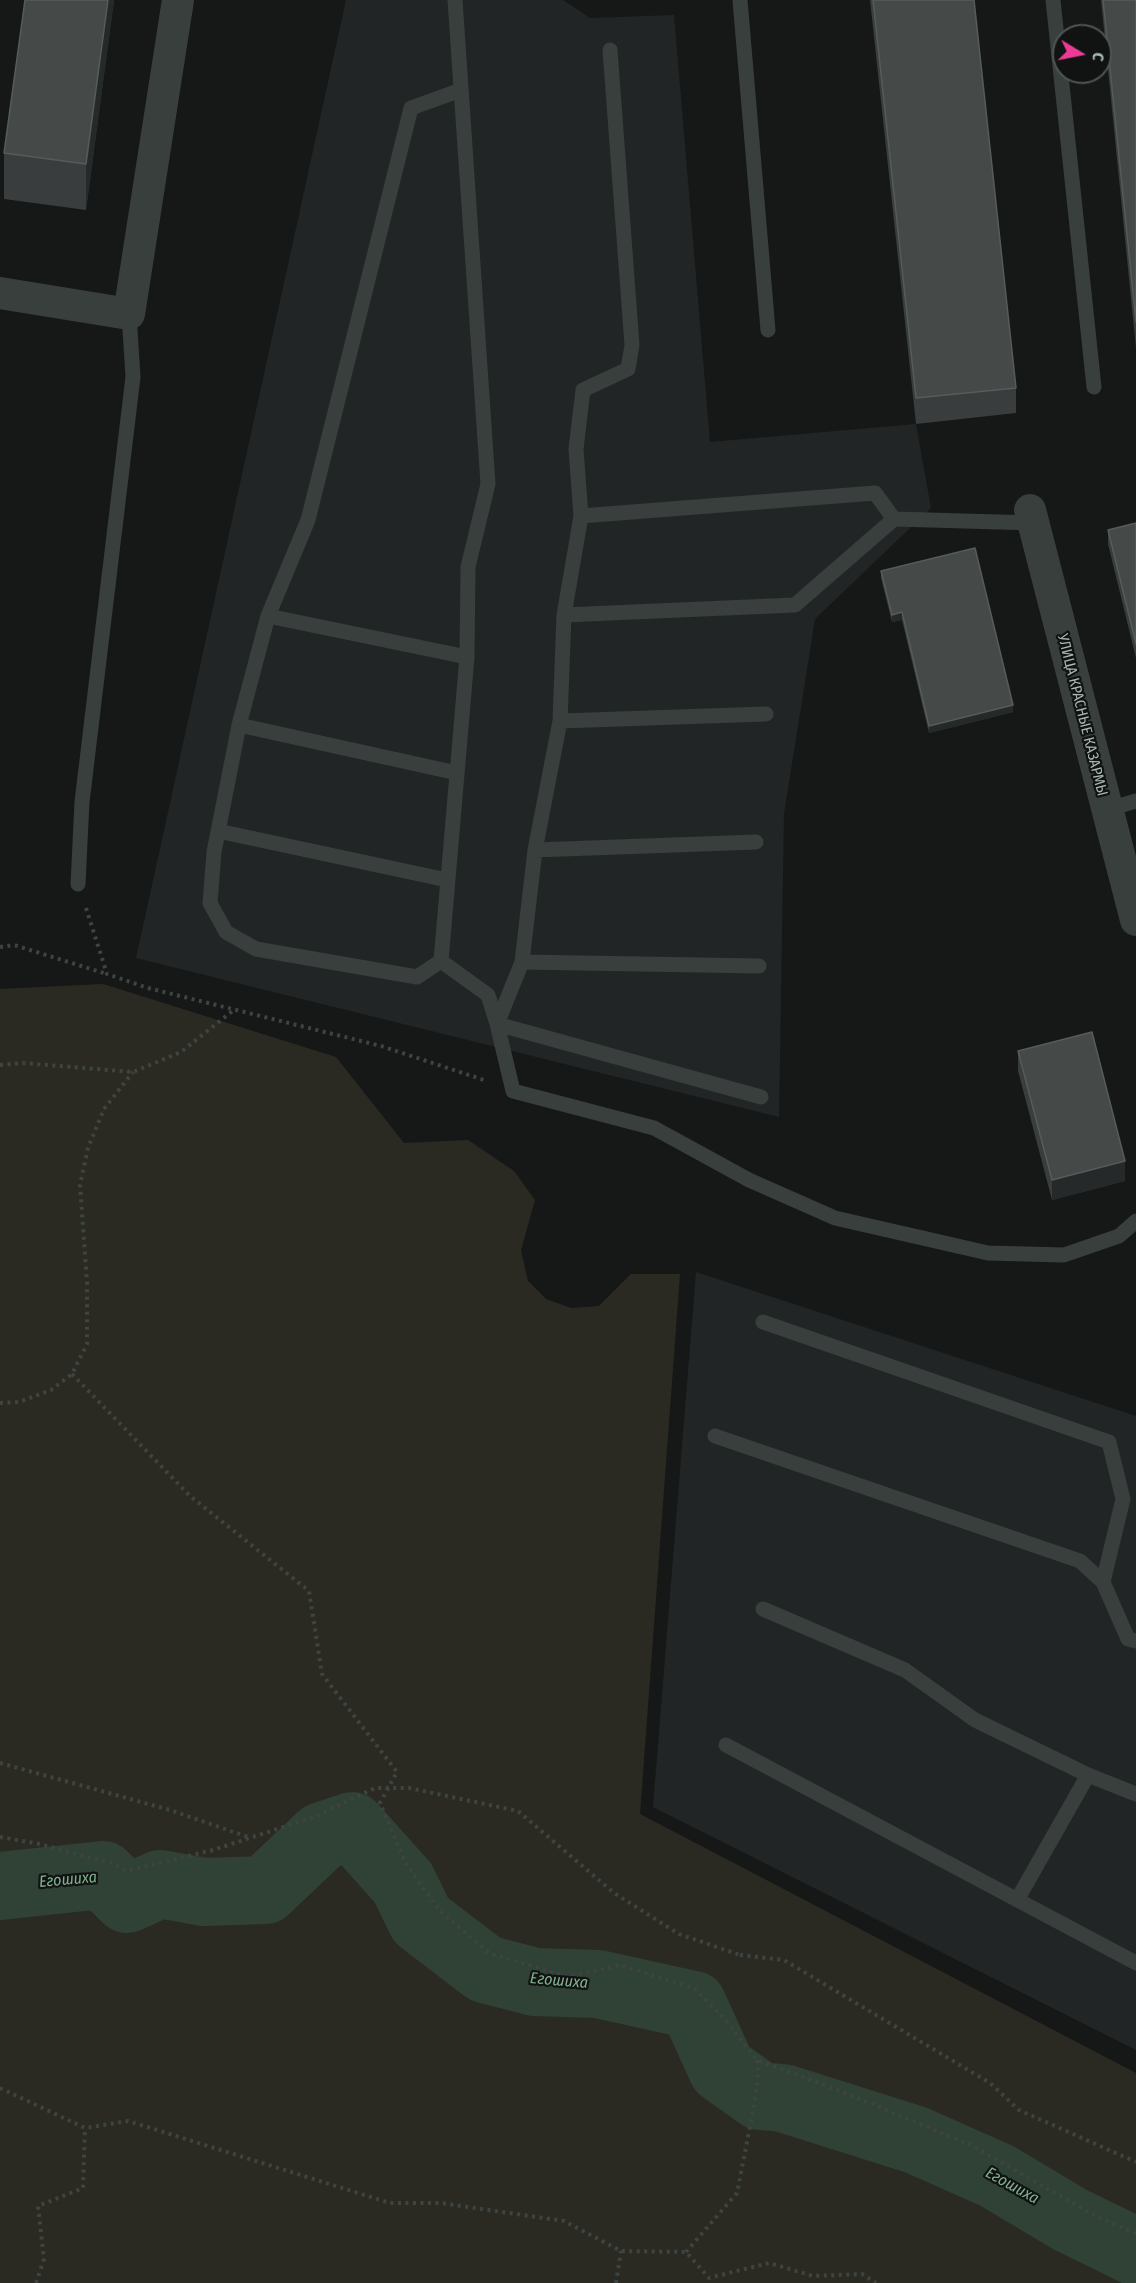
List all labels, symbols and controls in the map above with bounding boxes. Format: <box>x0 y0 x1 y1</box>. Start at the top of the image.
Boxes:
north arrow <box>1052 24 1112 84</box>
text: С <box>1088 51 1108 63</box>
street label: УЛИЦА КРАСНЫЕ КАЗАРМЫ <box>1053 632 1111 798</box>
water label: Егошиха <box>38 1868 98 1892</box>
water label: Егошиха <box>529 1969 589 1993</box>
water label: Егошиха <box>982 2163 1042 2209</box>

